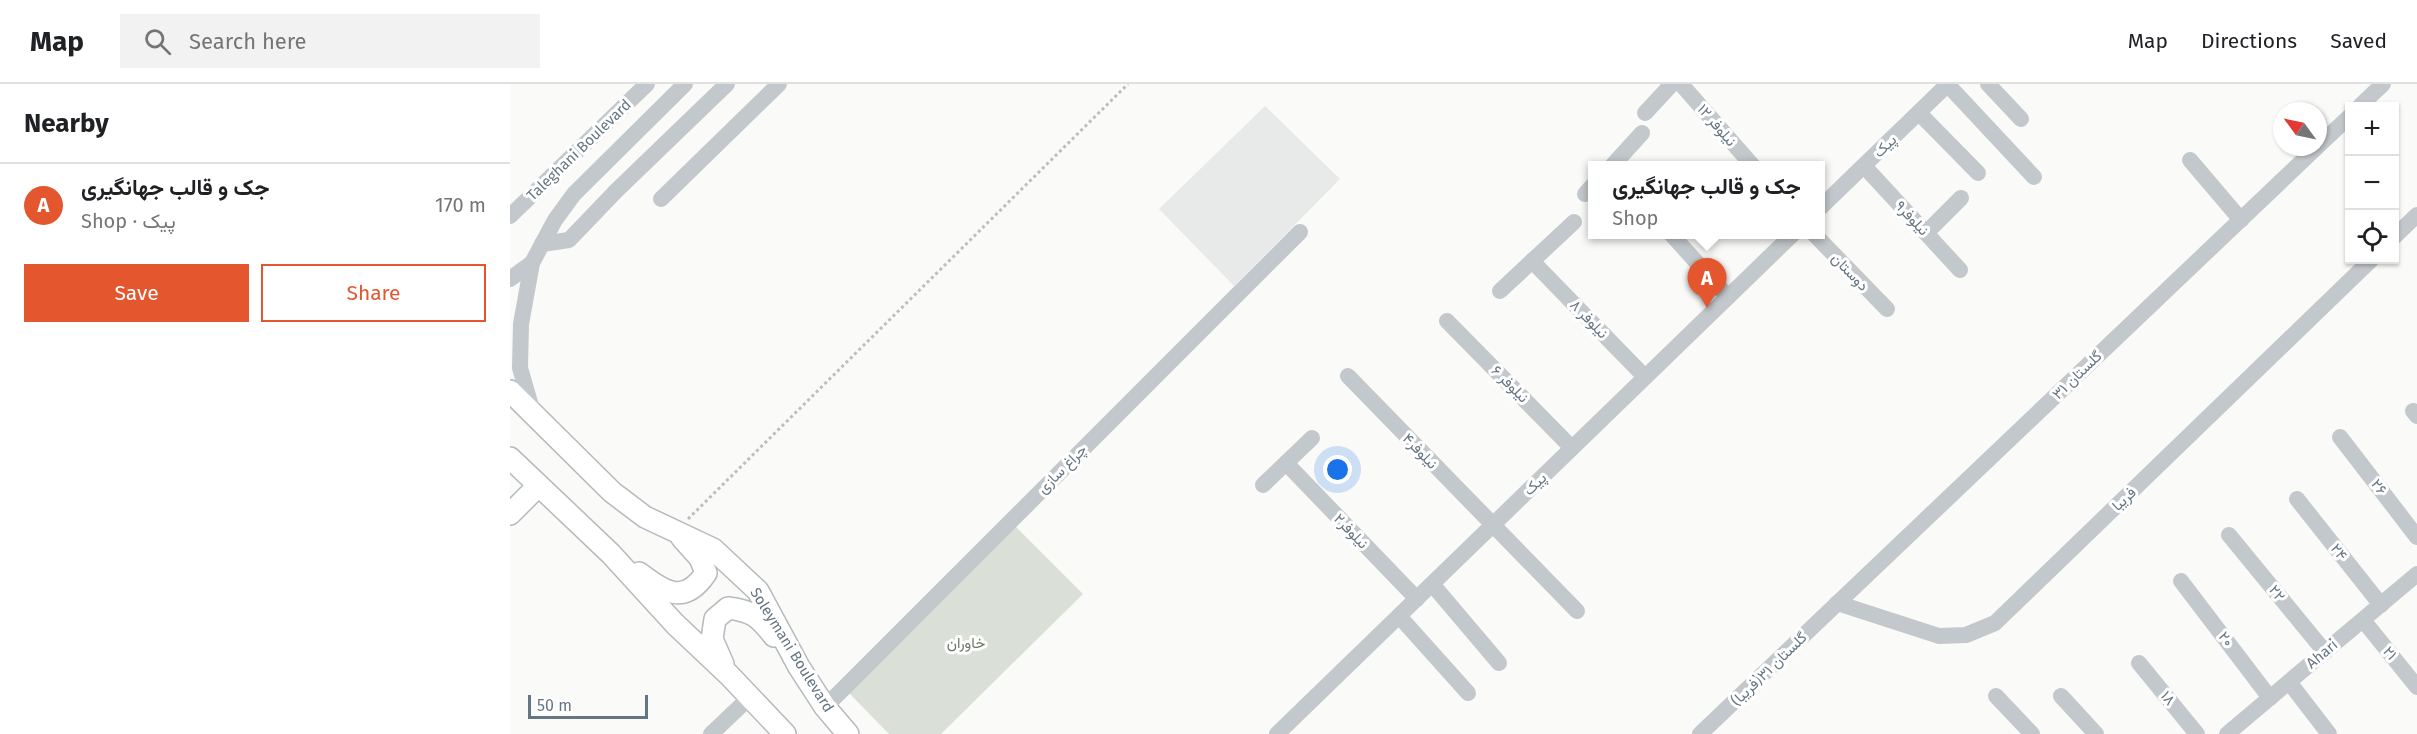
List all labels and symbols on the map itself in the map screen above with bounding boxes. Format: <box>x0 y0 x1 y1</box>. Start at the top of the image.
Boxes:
street label: Taleghani Boulevard <box>523 96 635 204</box>
street label: نیلوفر ۱۲ <box>1694 100 1740 150</box>
north arrow <box>2273 102 2327 156</box>
street label: پیک <box>1870 131 1901 162</box>
street label: نیلوفر۹ <box>1891 197 1933 239</box>
street label: دوستان <box>1828 249 1872 295</box>
pin: A <box>1688 258 1726 308</box>
street label: نیلوفر ۸ <box>1566 296 1612 342</box>
street label: گلستان ۳۱ <box>2048 347 2106 403</box>
street label: نیلوفر ۶ <box>1488 362 1532 406</box>
street label: نیلوفر۴ <box>1399 430 1441 472</box>
street label: چراغ سازی <box>1034 441 1092 499</box>
your location <box>1323 455 1352 484</box>
street label: پیک <box>1520 469 1551 500</box>
street label: ۲۶ <box>2367 475 2391 499</box>
street label: فریبا <box>2108 483 2140 515</box>
street label: نیلوفر۲ <box>1330 510 1372 552</box>
street label: ۲۴ <box>2327 540 2351 564</box>
street label: ۲۲ <box>2265 581 2289 605</box>
street label: Soleymani Boulevard <box>746 584 838 716</box>
street label: گلستان ۳۱(فریبا) <box>1727 628 1811 710</box>
street label: ۲۰ <box>2215 628 2237 650</box>
park label: خاوران <box>947 634 985 652</box>
street label: Ahari <box>2303 636 2341 672</box>
street label: ۲۱ <box>2379 643 2401 663</box>
street label: ۱۸ <box>2157 687 2179 709</box>
scale bar <box>528 692 648 720</box>

